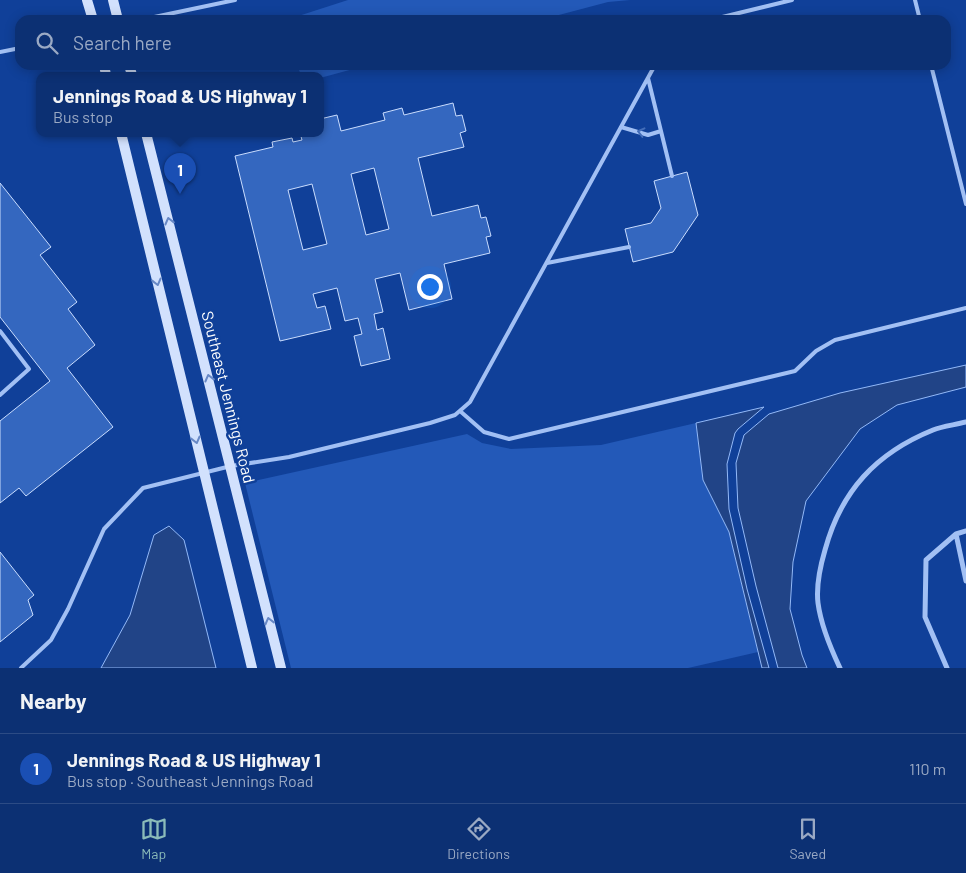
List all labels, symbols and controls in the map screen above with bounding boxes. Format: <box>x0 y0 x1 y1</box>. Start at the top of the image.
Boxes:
search box <box>15 15 951 70</box>
icon: search <box>33 29 61 57</box>
text: Search here <box>73 31 172 54</box>
popup <box>36 72 324 137</box>
text: Jennings Road & US Highway 1 <box>53 84 307 107</box>
text: Bus stop <box>53 107 113 126</box>
one-way arrow <box>637 127 645 138</box>
pin: 1 <box>164 153 196 194</box>
one-way arrow <box>164 216 175 225</box>
your location <box>417 274 443 300</box>
one-way arrow <box>151 278 162 287</box>
street label: Southeast Jennings Road <box>198 309 260 485</box>
one-way arrow <box>204 374 215 383</box>
one-way arrow <box>190 435 201 444</box>
one-way arrow <box>265 617 275 625</box>
text: Nearby <box>20 688 86 713</box>
text: Jennings Road & US Highway 1 <box>67 748 321 771</box>
text: 1 <box>33 759 39 778</box>
text: 110 m <box>909 759 946 778</box>
text: Bus stop · Southeast Jennings Road <box>67 771 314 790</box>
tab: Map <box>140 815 168 862</box>
tab: Directions <box>447 815 510 862</box>
tab: Saved <box>789 815 826 862</box>

